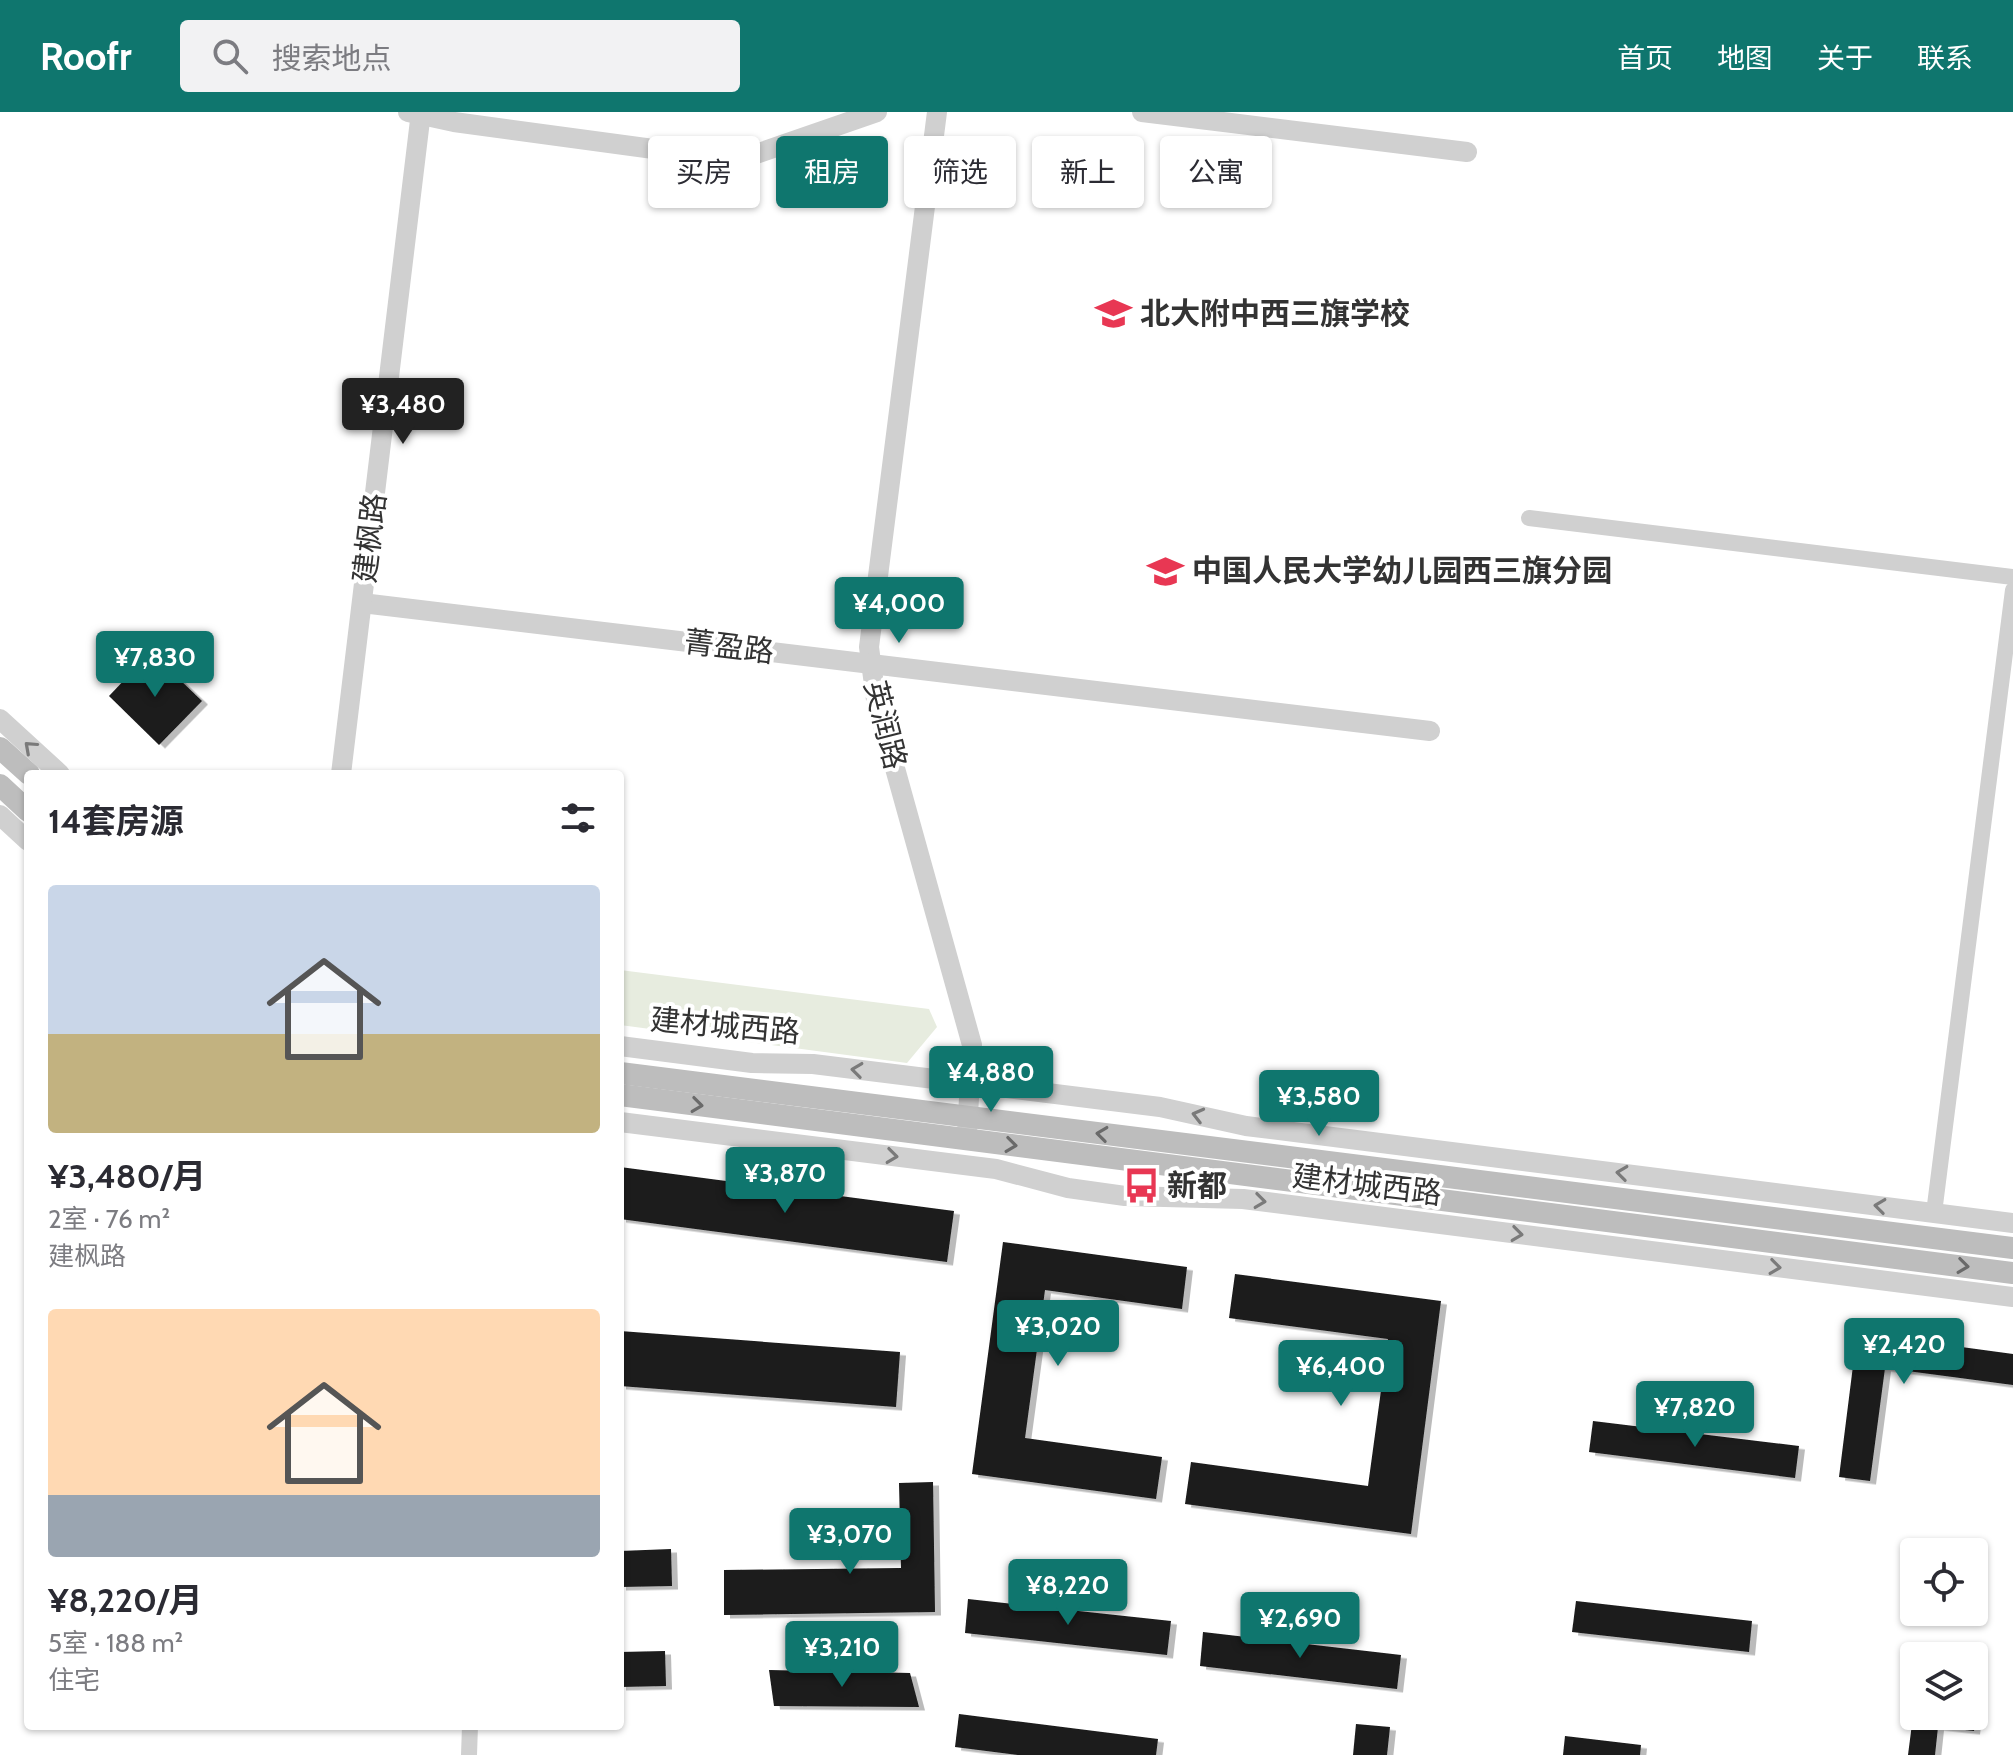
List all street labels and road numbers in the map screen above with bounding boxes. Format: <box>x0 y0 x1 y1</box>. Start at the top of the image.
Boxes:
street label: 建枫路 <box>346 491 393 585</box>
street label: 菁盈路 <box>682 623 776 670</box>
street label: 英润路 <box>857 677 914 773</box>
street label: 建材城西路 <box>649 1001 801 1050</box>
street label: 建材城西路 <box>1290 1157 1444 1212</box>

